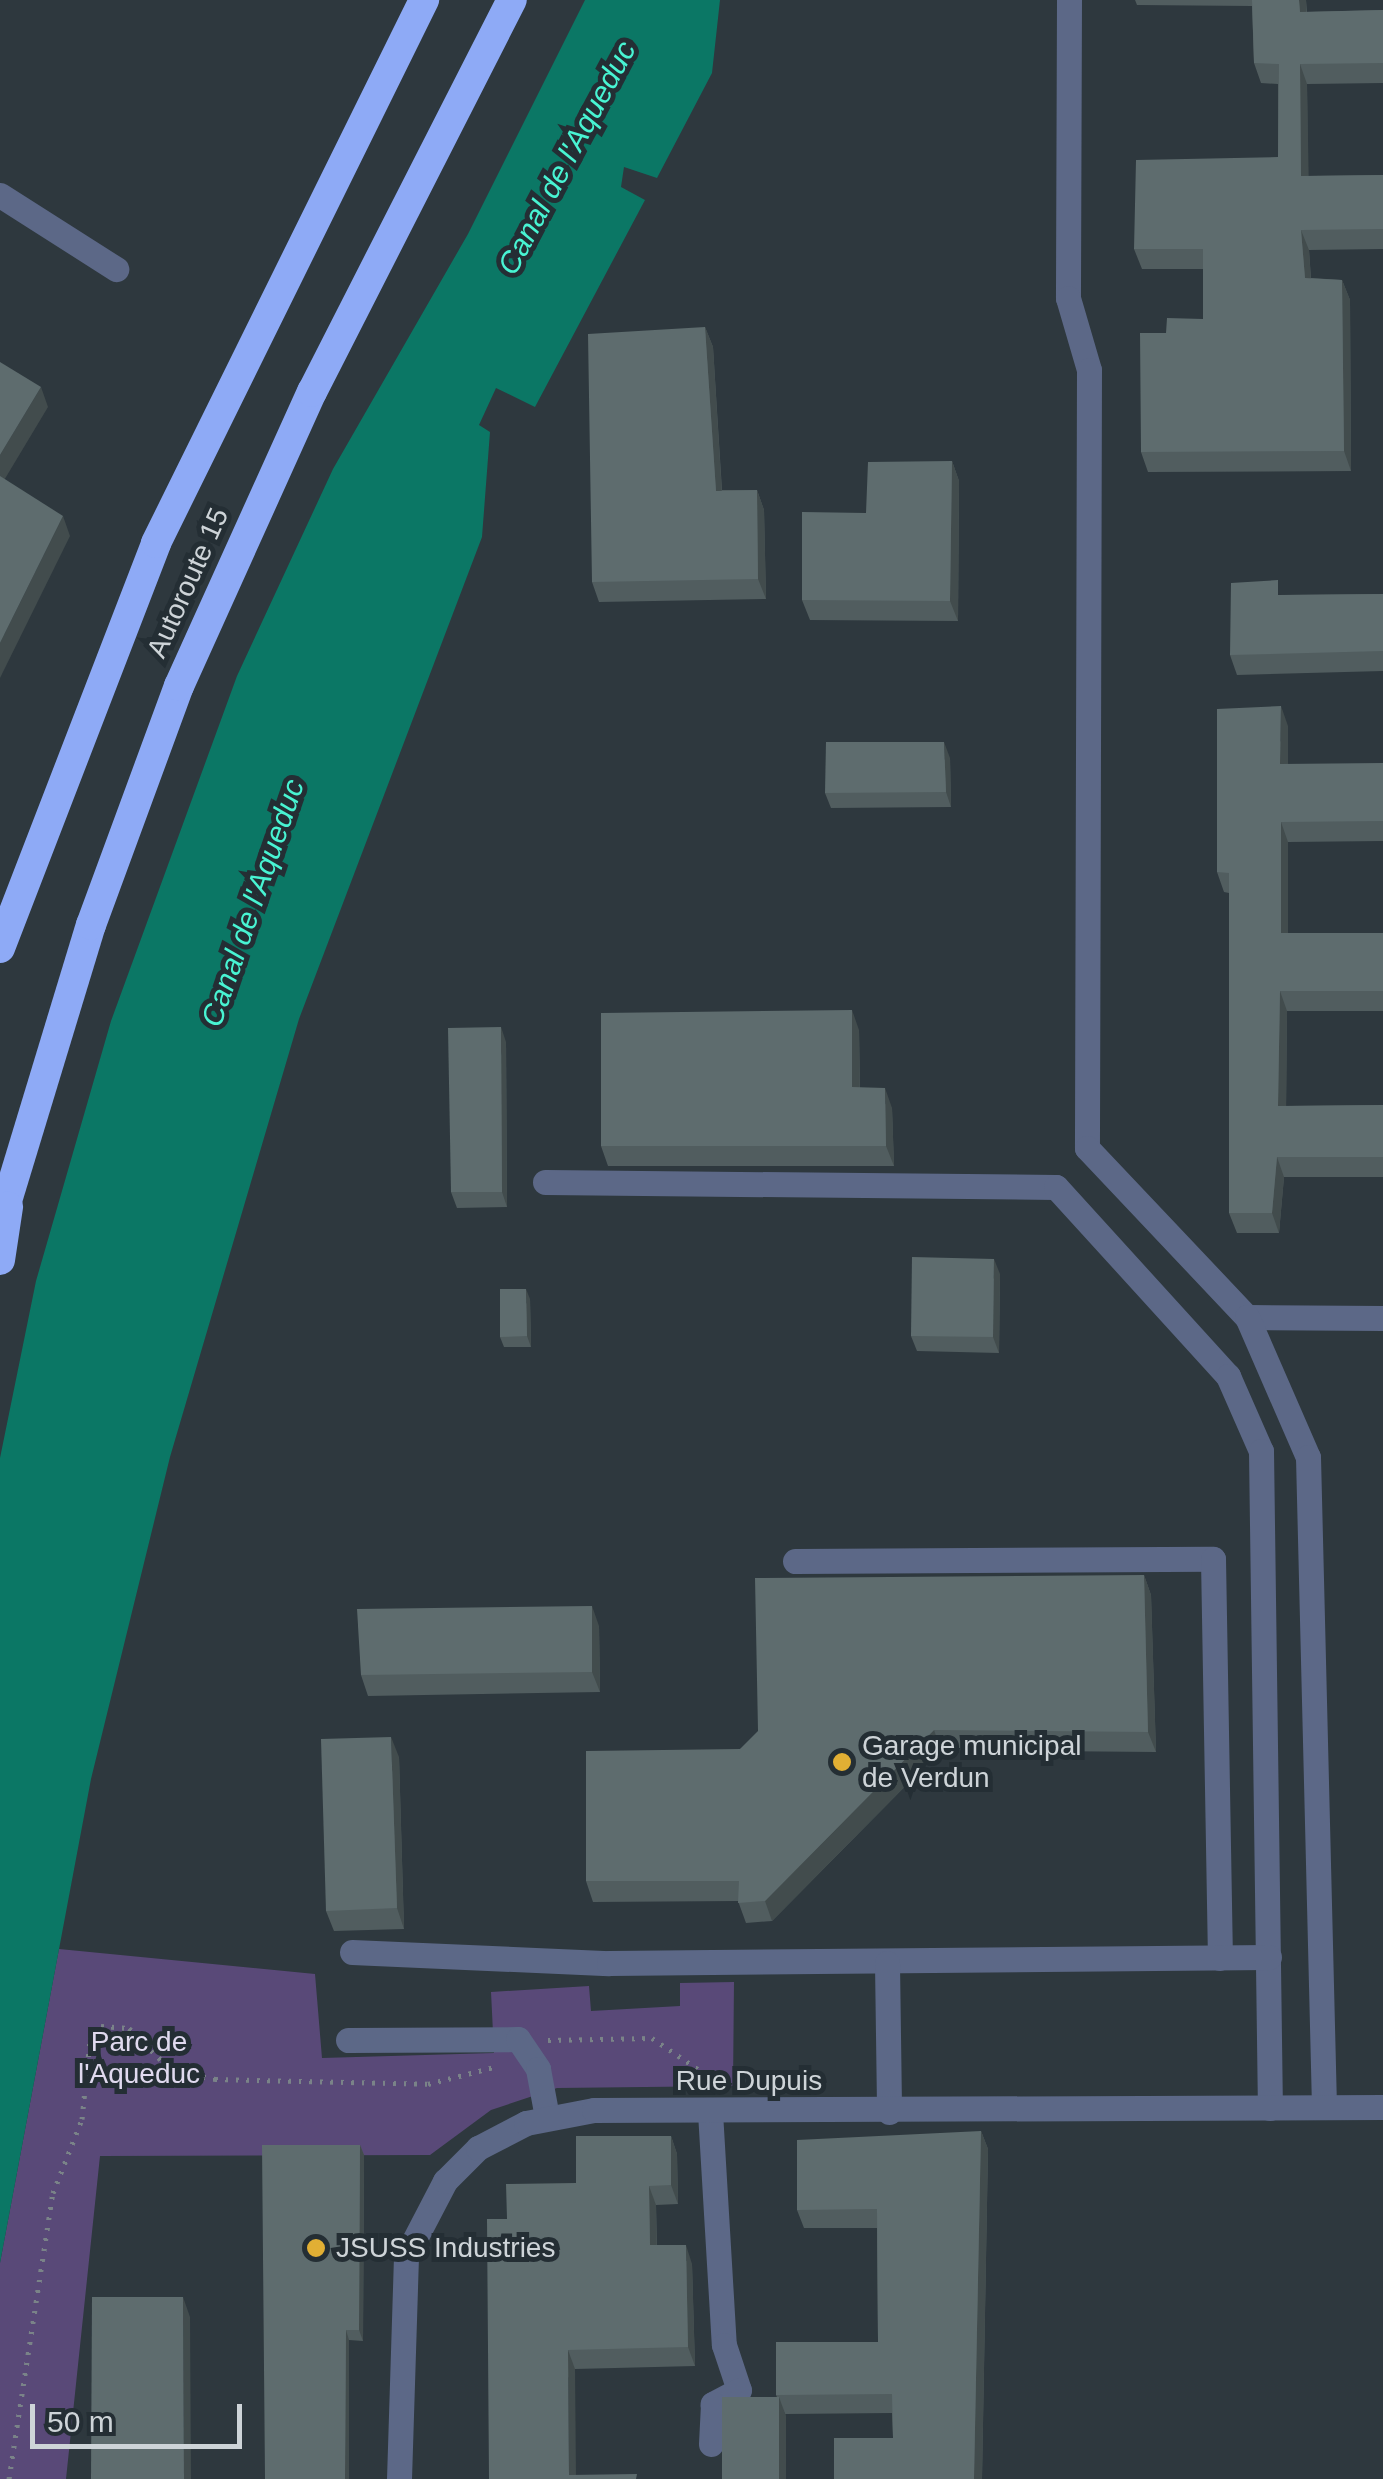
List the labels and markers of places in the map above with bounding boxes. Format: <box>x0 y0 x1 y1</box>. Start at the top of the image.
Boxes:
place label: Garage municipal de Verdun <box>862 1729 1081 1795</box>
marker: Garage municipal de Verdun <box>831 1751 853 1773</box>
place label: JSUSS Industries <box>336 2231 555 2265</box>
marker: JSUSS Industries <box>305 2237 327 2259</box>

